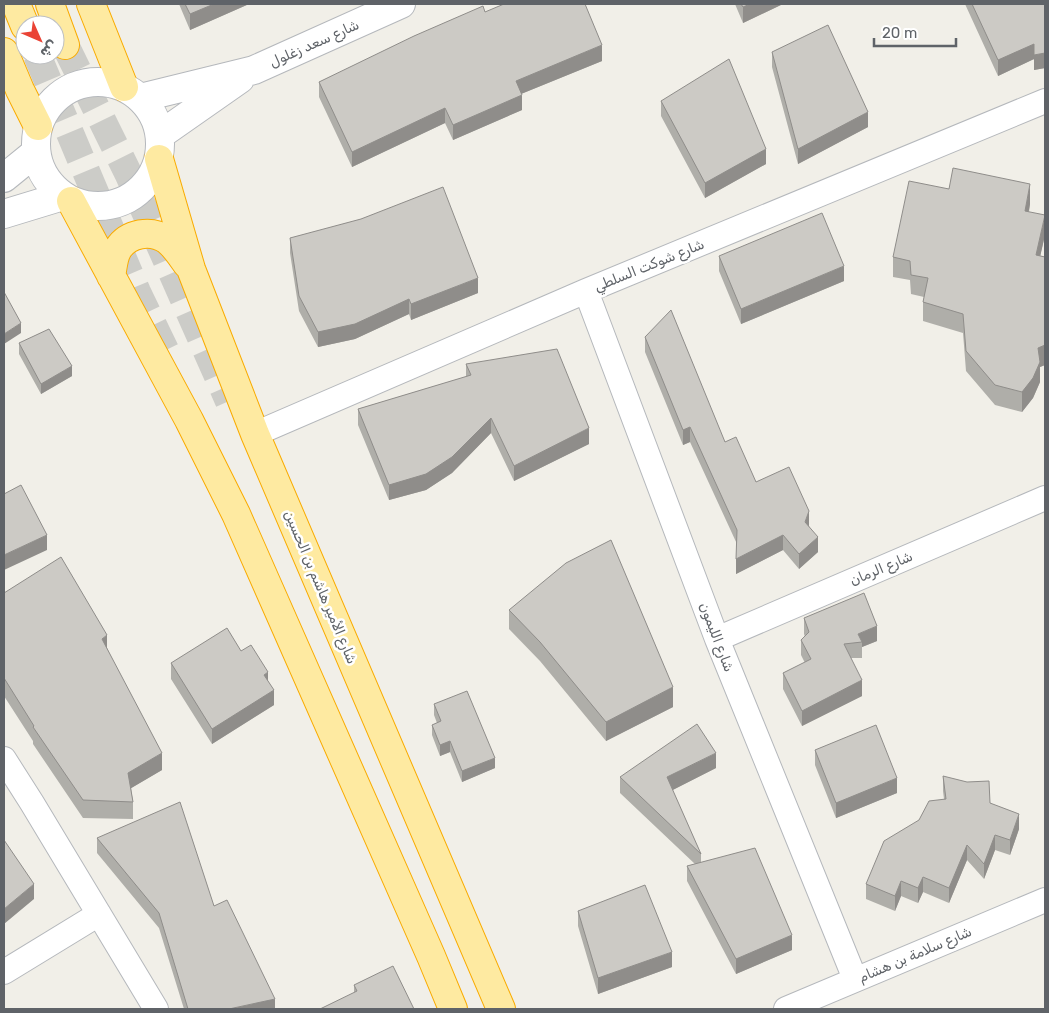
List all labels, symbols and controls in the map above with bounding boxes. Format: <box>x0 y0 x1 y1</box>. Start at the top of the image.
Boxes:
north arrow <box>15 15 65 65</box>
scale bar <box>874 15 956 47</box>
street label: شارع سعد زغلول <box>267 16 363 73</box>
text: 20 m <box>882 24 917 42</box>
text: ش <box>36 37 61 61</box>
street label: شارع شوكت السلطي <box>592 236 708 297</box>
street label: شارع الأمير هاشم بن الحسين <box>279 508 361 667</box>
street label: شارع الرمان <box>847 548 916 591</box>
street label: شارع الليمون <box>694 600 738 675</box>
street label: شارع سلامة بن هشام <box>856 923 975 988</box>

